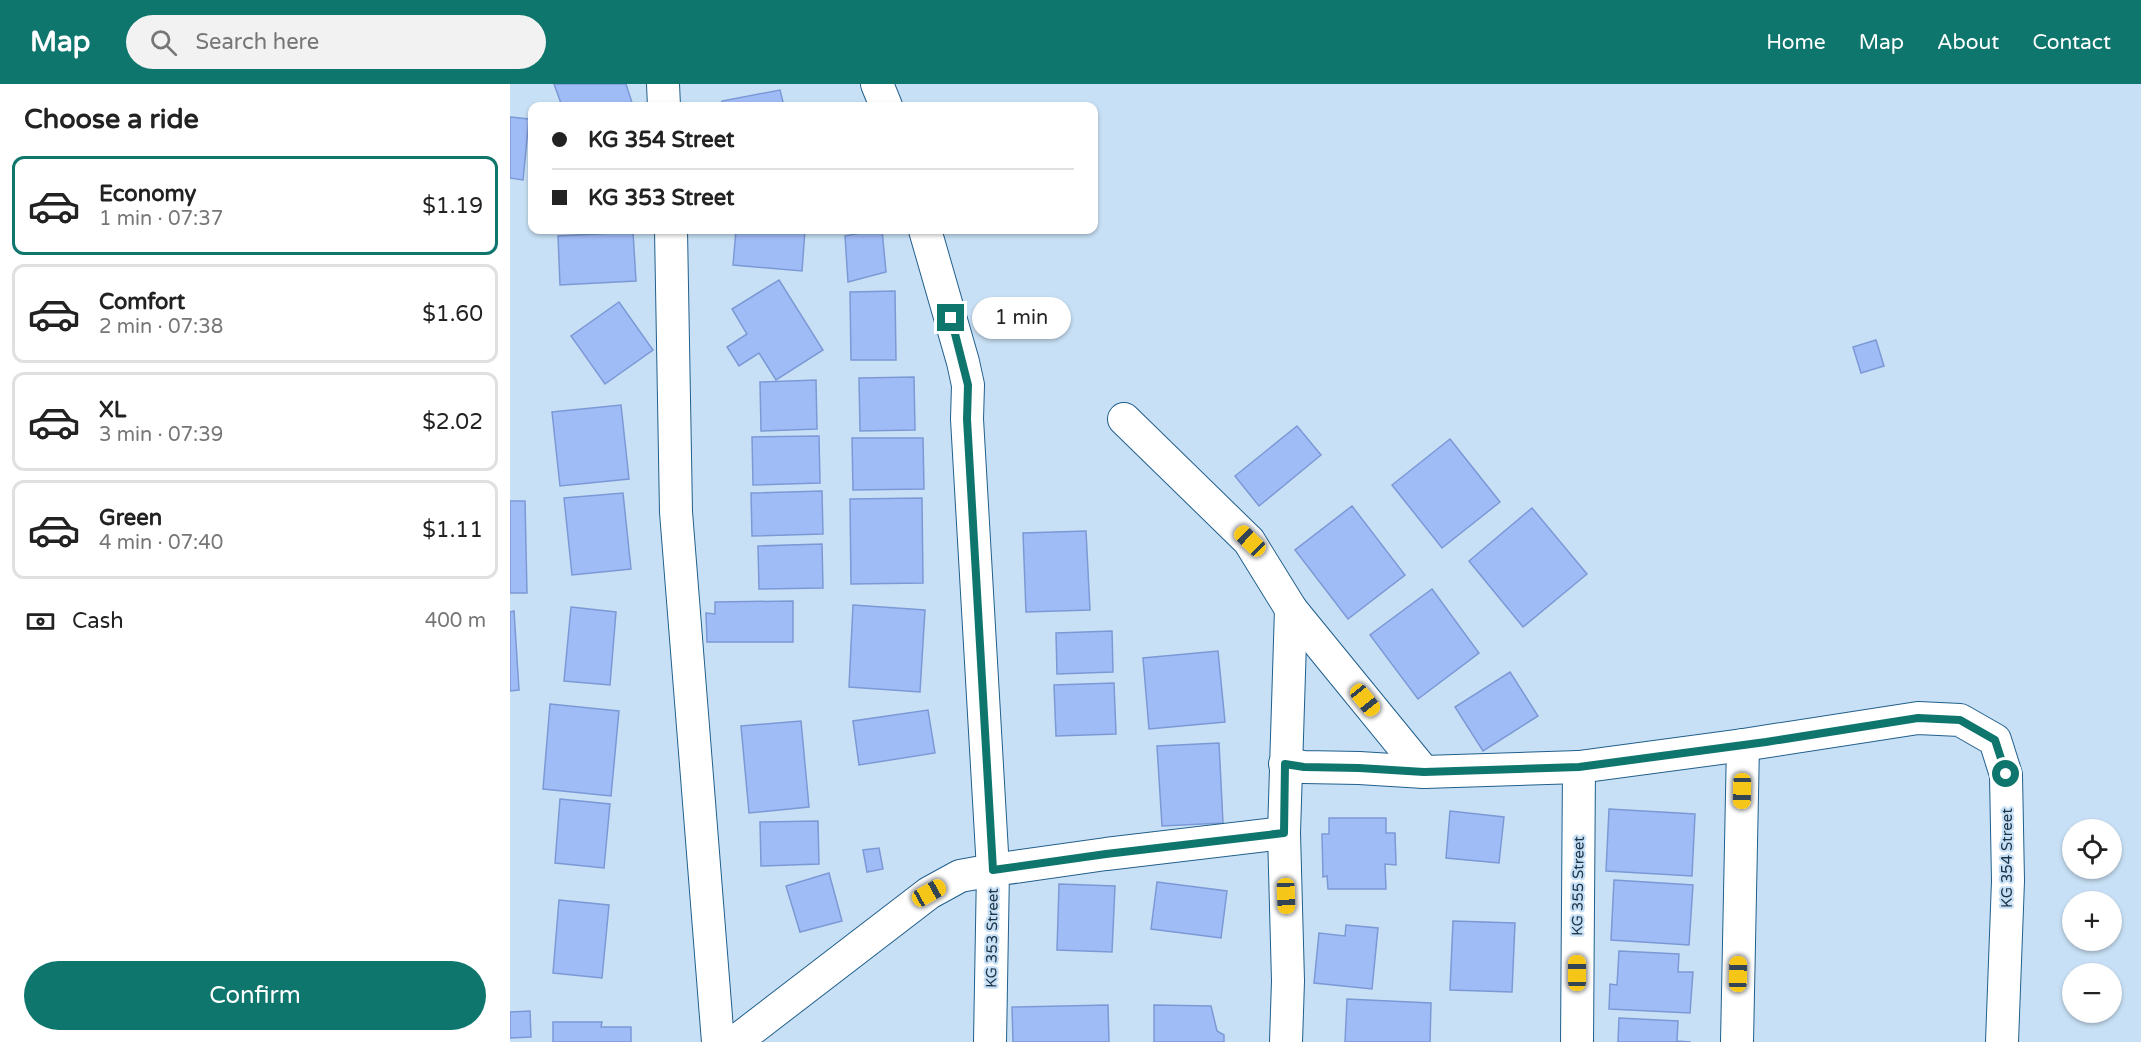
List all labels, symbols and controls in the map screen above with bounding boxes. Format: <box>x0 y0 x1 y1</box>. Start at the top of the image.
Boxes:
search box <box>126 15 546 69</box>
text: Map <box>30 25 90 59</box>
icon: search <box>147 26 180 59</box>
text: Search here <box>195 29 319 55</box>
text: Home <box>1766 30 1826 55</box>
text: Map <box>1859 30 1904 55</box>
text: About <box>1937 30 1999 55</box>
text: Contact <box>2032 30 2111 55</box>
text: Choose a ride <box>24 103 199 136</box>
text: KG 354 Street <box>588 127 735 153</box>
icon: car <box>27 179 81 233</box>
text: Economy <box>99 181 196 207</box>
text: KG 353 Street <box>588 185 735 211</box>
text: $1.19 <box>422 193 483 219</box>
text: 1 min · 07:37 <box>99 207 223 231</box>
icon: car <box>27 287 81 341</box>
text: Comfort <box>99 289 185 315</box>
callout: 1 min <box>972 297 1071 339</box>
text: $1.60 <box>422 301 483 327</box>
route end <box>937 304 964 331</box>
text: 1 min <box>995 306 1048 330</box>
text: 2 min · 07:38 <box>99 315 223 339</box>
icon: car <box>27 395 81 449</box>
text: XL <box>99 397 126 423</box>
text: $2.02 <box>422 409 483 435</box>
text: 3 min · 07:39 <box>99 423 223 447</box>
icon: car <box>27 503 81 557</box>
text: Green <box>99 505 162 531</box>
text: $1.11 <box>422 517 483 543</box>
car <box>1231 522 1269 560</box>
text: 4 min · 07:40 <box>99 531 223 555</box>
icon: cash <box>24 605 57 638</box>
text: Cash <box>72 608 124 634</box>
text: 400 m <box>425 609 486 633</box>
car <box>1347 680 1383 720</box>
route start <box>1992 760 2019 787</box>
car <box>1733 773 1751 809</box>
street label: KG 354 Street <box>1998 808 2016 908</box>
map controls <box>2062 819 2122 1023</box>
button: locate <box>2062 819 2122 879</box>
street label: KG 355 Street <box>1568 836 1588 936</box>
car <box>909 876 949 910</box>
car <box>1276 878 1296 914</box>
street label: KG 353 Street <box>982 888 1002 988</box>
button: + <box>2062 891 2122 951</box>
car <box>1568 955 1586 991</box>
car <box>1729 956 1747 992</box>
button: Confirm <box>24 961 486 1030</box>
button: − <box>2062 963 2122 1023</box>

